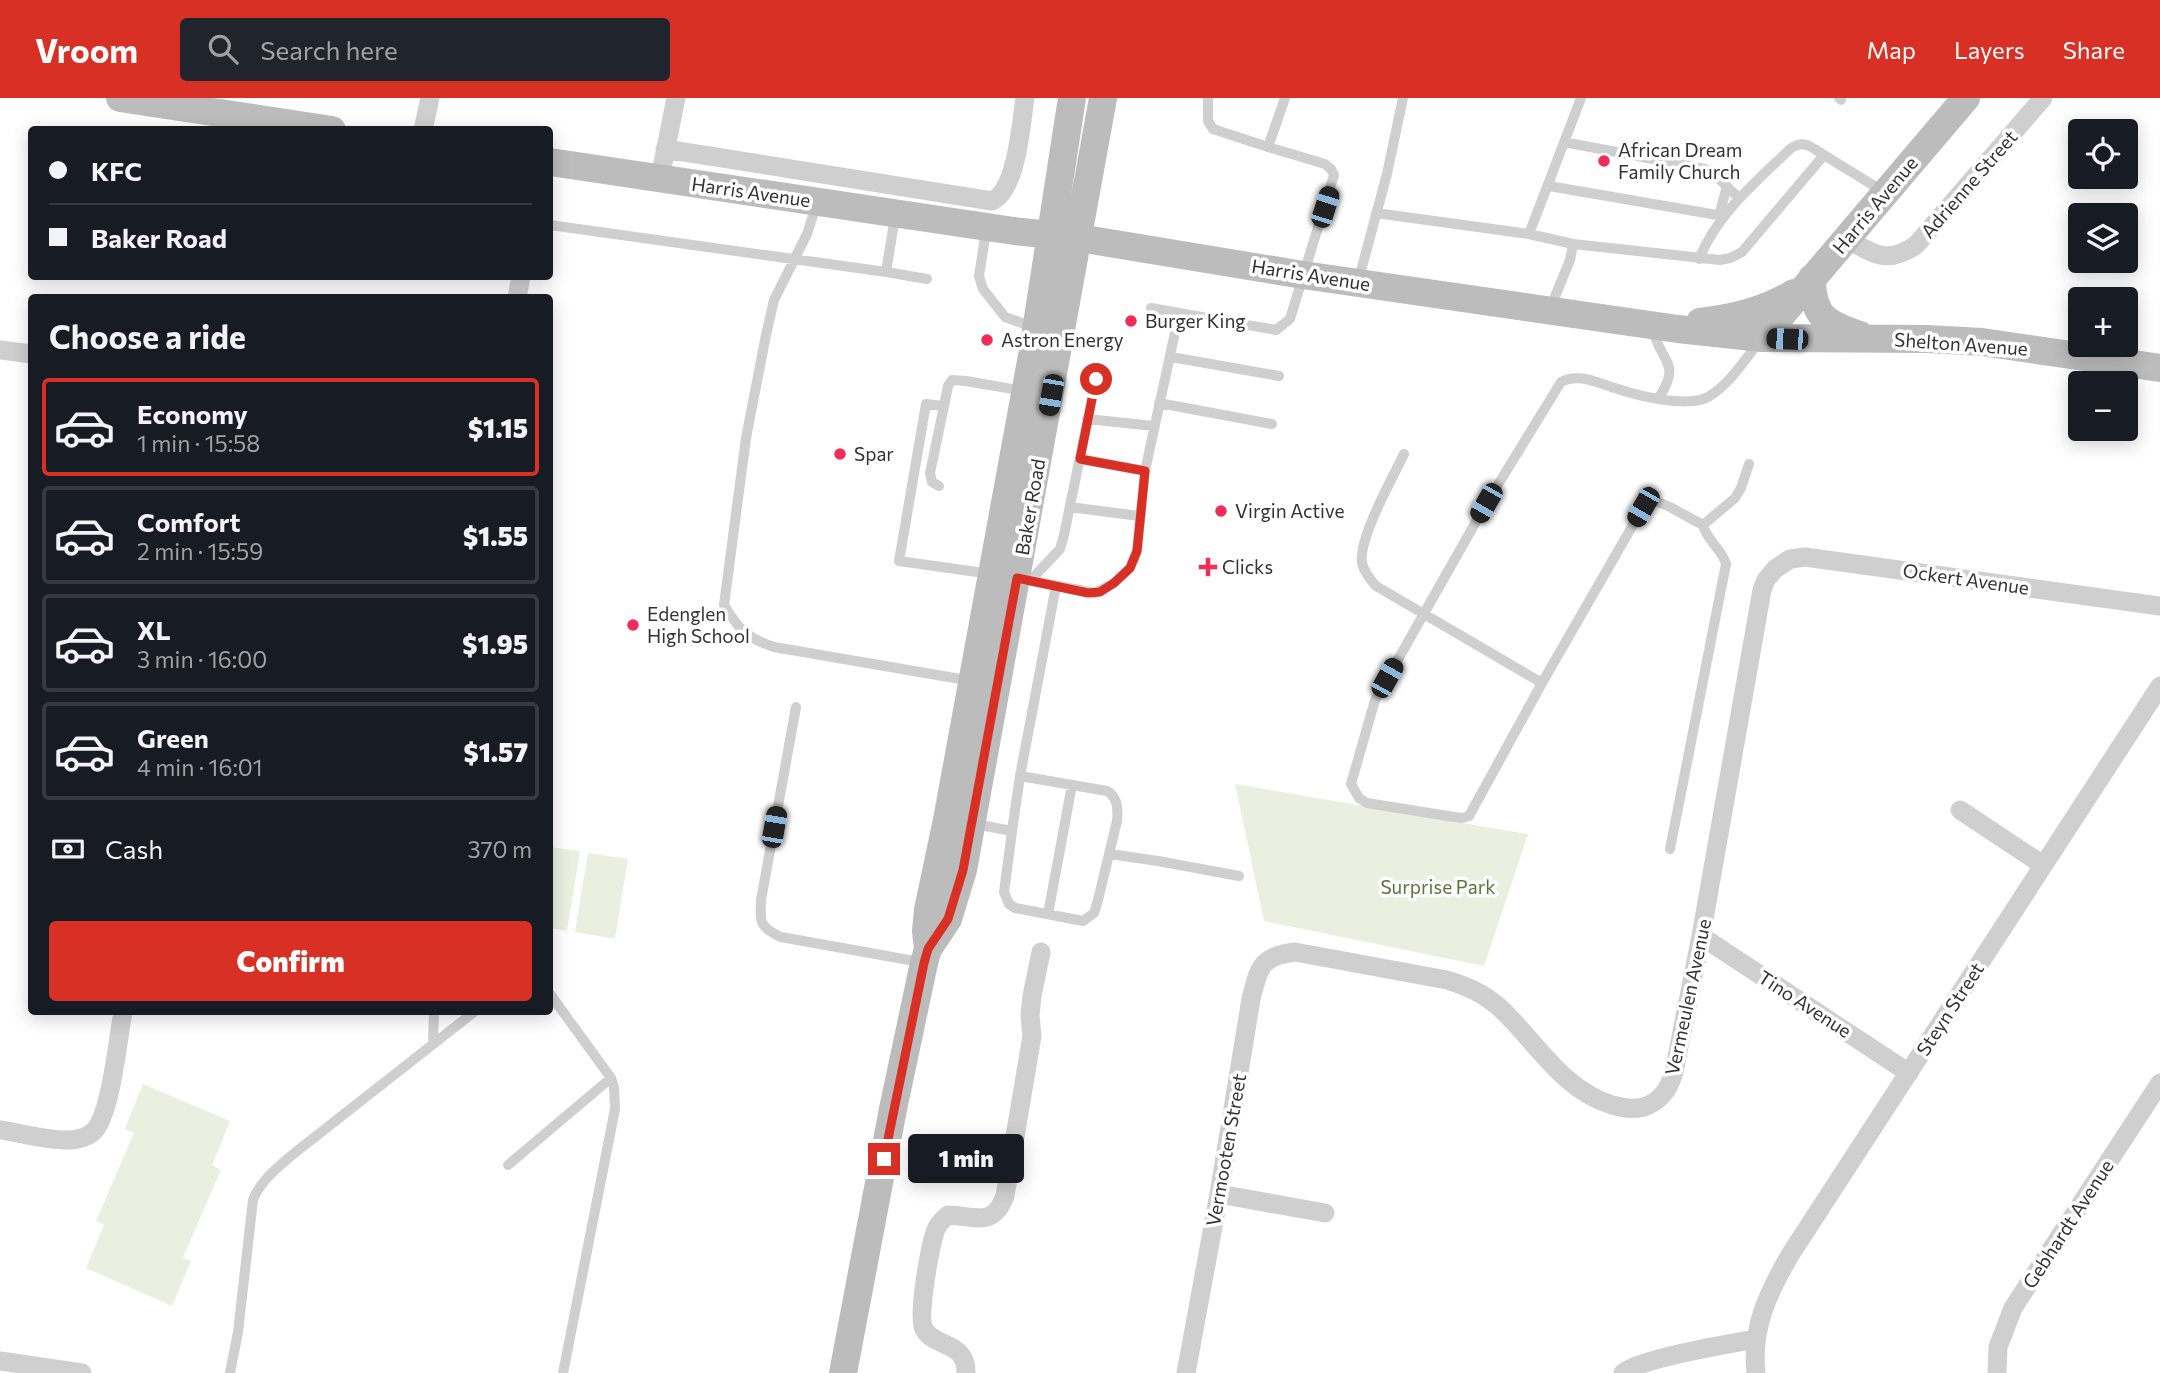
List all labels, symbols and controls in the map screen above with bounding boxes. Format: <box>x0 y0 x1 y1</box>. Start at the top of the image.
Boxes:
search box <box>180 18 670 81</box>
text: Vroom <box>35 29 138 70</box>
icon: search <box>204 30 242 68</box>
text: Search here <box>260 34 398 65</box>
text: Map <box>1867 35 1916 64</box>
text: Layers <box>1954 35 2025 64</box>
text: Share <box>2063 35 2125 64</box>
map controls <box>2068 119 2138 441</box>
button: locate <box>2068 119 2138 189</box>
street label: Adrienne Street <box>1916 125 2022 242</box>
place label: African Dream Family Church <box>1618 138 1742 183</box>
street label: Harris Avenue <box>1827 151 1922 258</box>
marker: African Dream Family Church <box>1596 153 1612 169</box>
text: KFC <box>91 155 142 186</box>
street label: Harris Avenue <box>690 172 812 211</box>
car <box>1309 184 1342 230</box>
button: layers <box>2068 203 2138 273</box>
text: Baker Road <box>91 222 227 253</box>
street label: Harris Avenue <box>1250 254 1372 295</box>
button: + <box>2068 287 2138 357</box>
place label: Burger King <box>1145 309 1246 332</box>
marker: Burger King <box>1123 313 1139 329</box>
text: Choose a ride <box>49 316 246 356</box>
street label: Shelton Avenue <box>1894 327 2029 360</box>
place label: Astron Energy <box>1001 328 1124 351</box>
car <box>1766 328 1809 350</box>
marker: Astron Energy <box>979 332 995 348</box>
route start <box>1080 363 1112 395</box>
button: − <box>2068 371 2138 441</box>
car <box>1038 372 1065 418</box>
icon: car <box>53 396 116 459</box>
text: Economy <box>137 398 248 429</box>
text: $1.15 <box>468 412 528 443</box>
text: 1 min · 15:58 <box>137 429 260 457</box>
place label: Spar <box>854 442 894 465</box>
marker: Spar <box>832 446 848 462</box>
street label: Baker Road <box>1010 457 1049 557</box>
car <box>1467 480 1506 526</box>
car <box>1624 484 1663 530</box>
place label: Virgin Active <box>1235 499 1344 522</box>
marker: Virgin Active <box>1213 503 1229 519</box>
icon: car <box>53 504 116 567</box>
text: Comfort <box>137 506 240 537</box>
text: $1.55 <box>463 520 528 551</box>
text: 2 min · 15:59 <box>137 537 263 565</box>
place label: Clicks <box>1222 555 1273 578</box>
street label: Ockert Avenue <box>1902 558 2031 599</box>
marker: Clicks <box>1200 559 1216 575</box>
place label: Edenglen High School <box>647 602 750 647</box>
icon: car <box>53 612 116 675</box>
text: XL <box>137 614 171 645</box>
marker: Edenglen High School <box>625 617 641 633</box>
text: $1.95 <box>462 628 528 659</box>
text: 3 min · 16:00 <box>137 645 267 673</box>
car <box>1368 655 1407 701</box>
icon: car <box>53 720 116 783</box>
text: Green <box>137 722 209 753</box>
text: $1.57 <box>464 736 528 767</box>
text: 4 min · 16:01 <box>137 753 263 781</box>
car <box>761 804 788 850</box>
icon: cash <box>49 830 87 868</box>
text: Cash <box>105 833 163 864</box>
text: 370 m <box>467 835 532 863</box>
park label: Surprise Park <box>1380 875 1496 898</box>
street label: Vermeulen Avenue <box>1660 917 1715 1077</box>
button: Confirm <box>49 921 532 1001</box>
street label: Steyn Street <box>1911 958 1988 1060</box>
street label: Tino Avenue <box>1754 965 1856 1042</box>
street label: Vermooten Street <box>1201 1072 1250 1228</box>
callout: 1 min <box>908 1134 1024 1184</box>
route end <box>868 1143 900 1175</box>
text: 1 min <box>938 1144 994 1172</box>
street label: Gebhardt Avenue <box>2017 1155 2118 1292</box>

